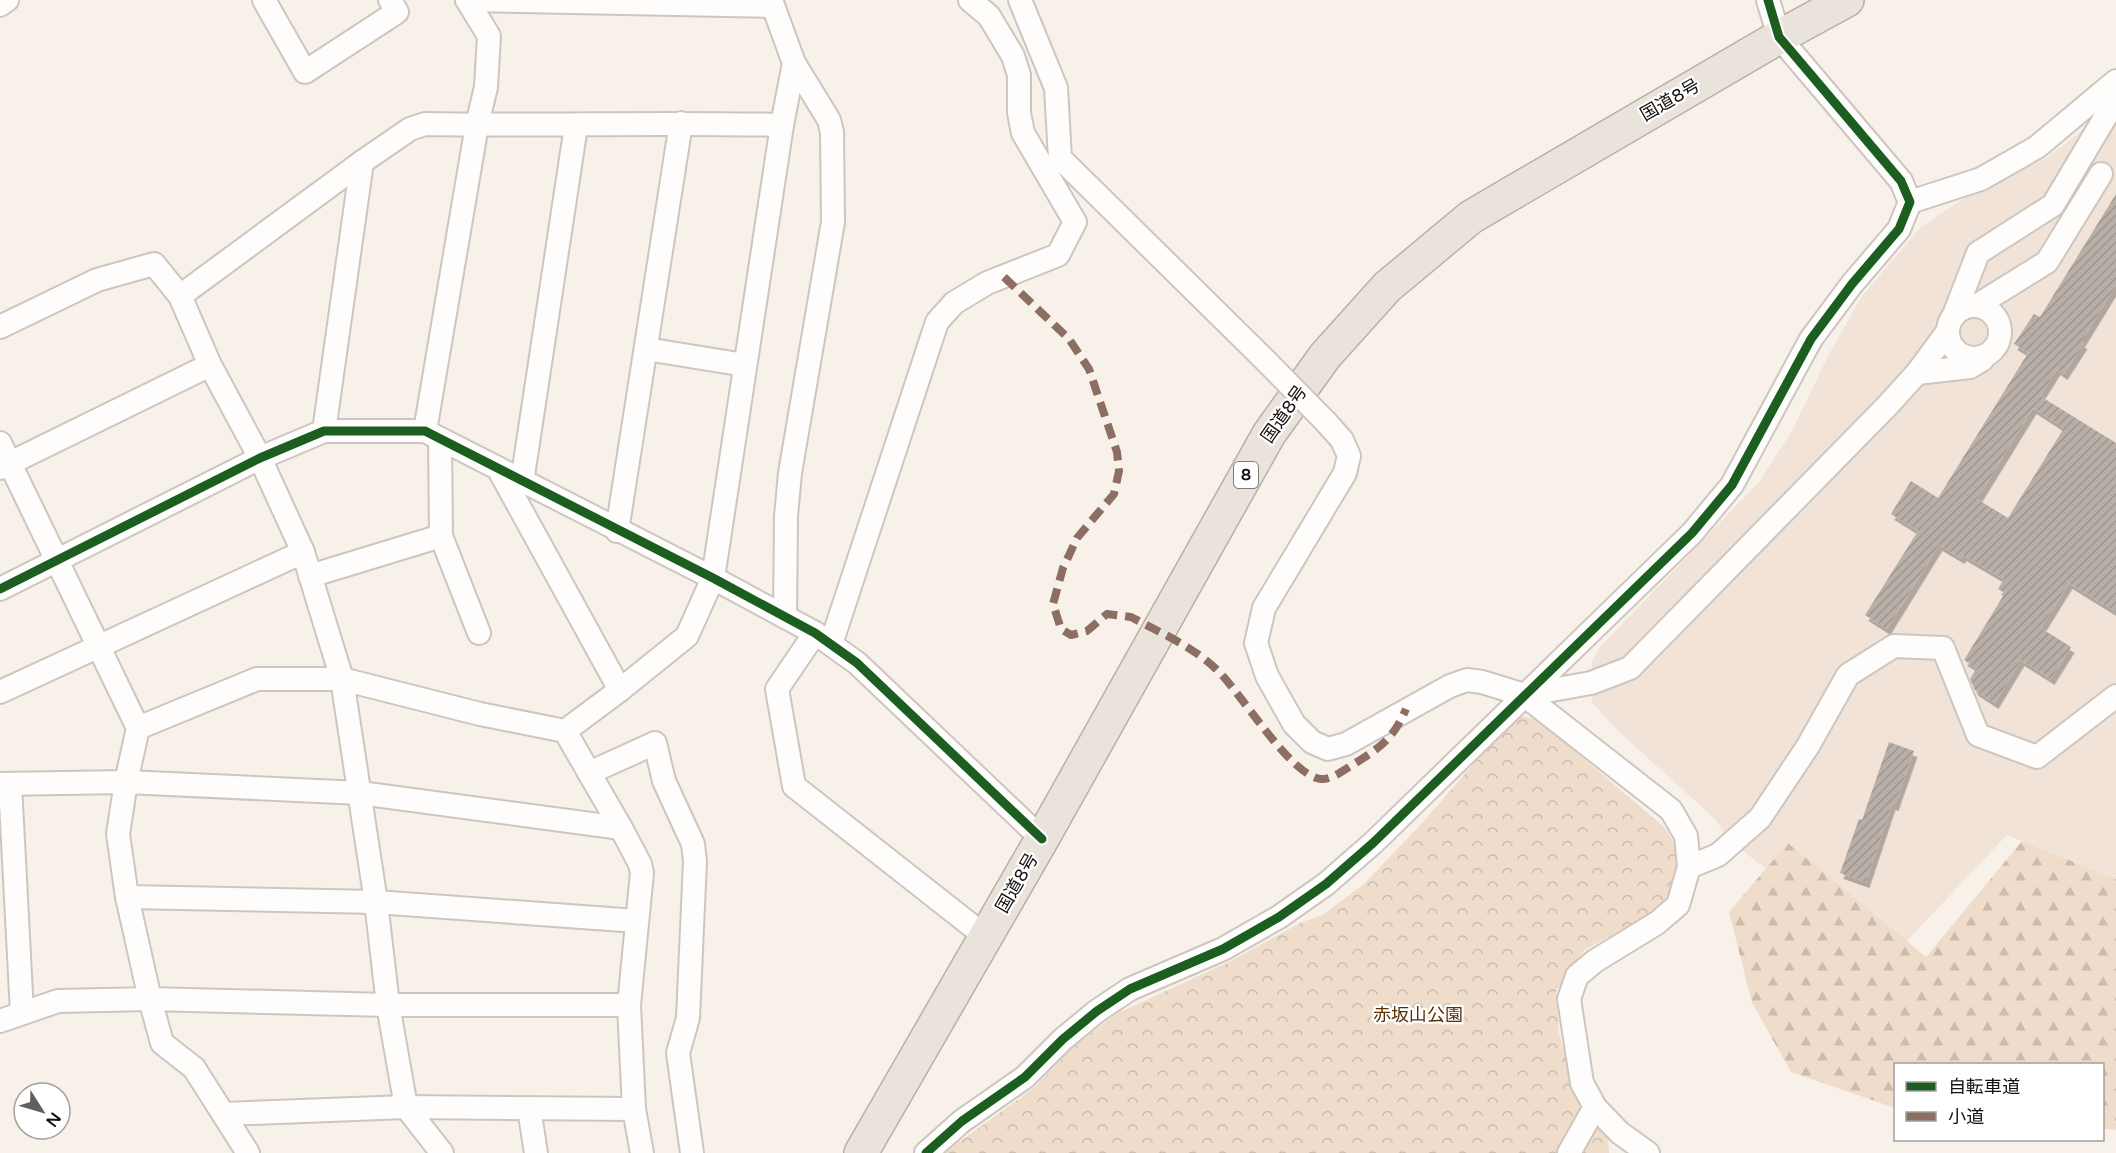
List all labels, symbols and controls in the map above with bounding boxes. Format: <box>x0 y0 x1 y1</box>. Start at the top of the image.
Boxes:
street label: 国道8号 <box>1636 74 1704 126</box>
street label: 国道8号 <box>1256 381 1312 447</box>
road number: 8 <box>1234 462 1258 488</box>
street label: 国道8号 <box>991 849 1043 917</box>
park label: 赤坂山公園 <box>1373 1004 1463 1026</box>
legend <box>1894 1063 2104 1141</box>
text: 自転車道 <box>1948 1076 2020 1098</box>
north arrow <box>12 1081 72 1141</box>
text: 小道 <box>1948 1106 1984 1128</box>
text: N <box>41 1108 65 1131</box>

